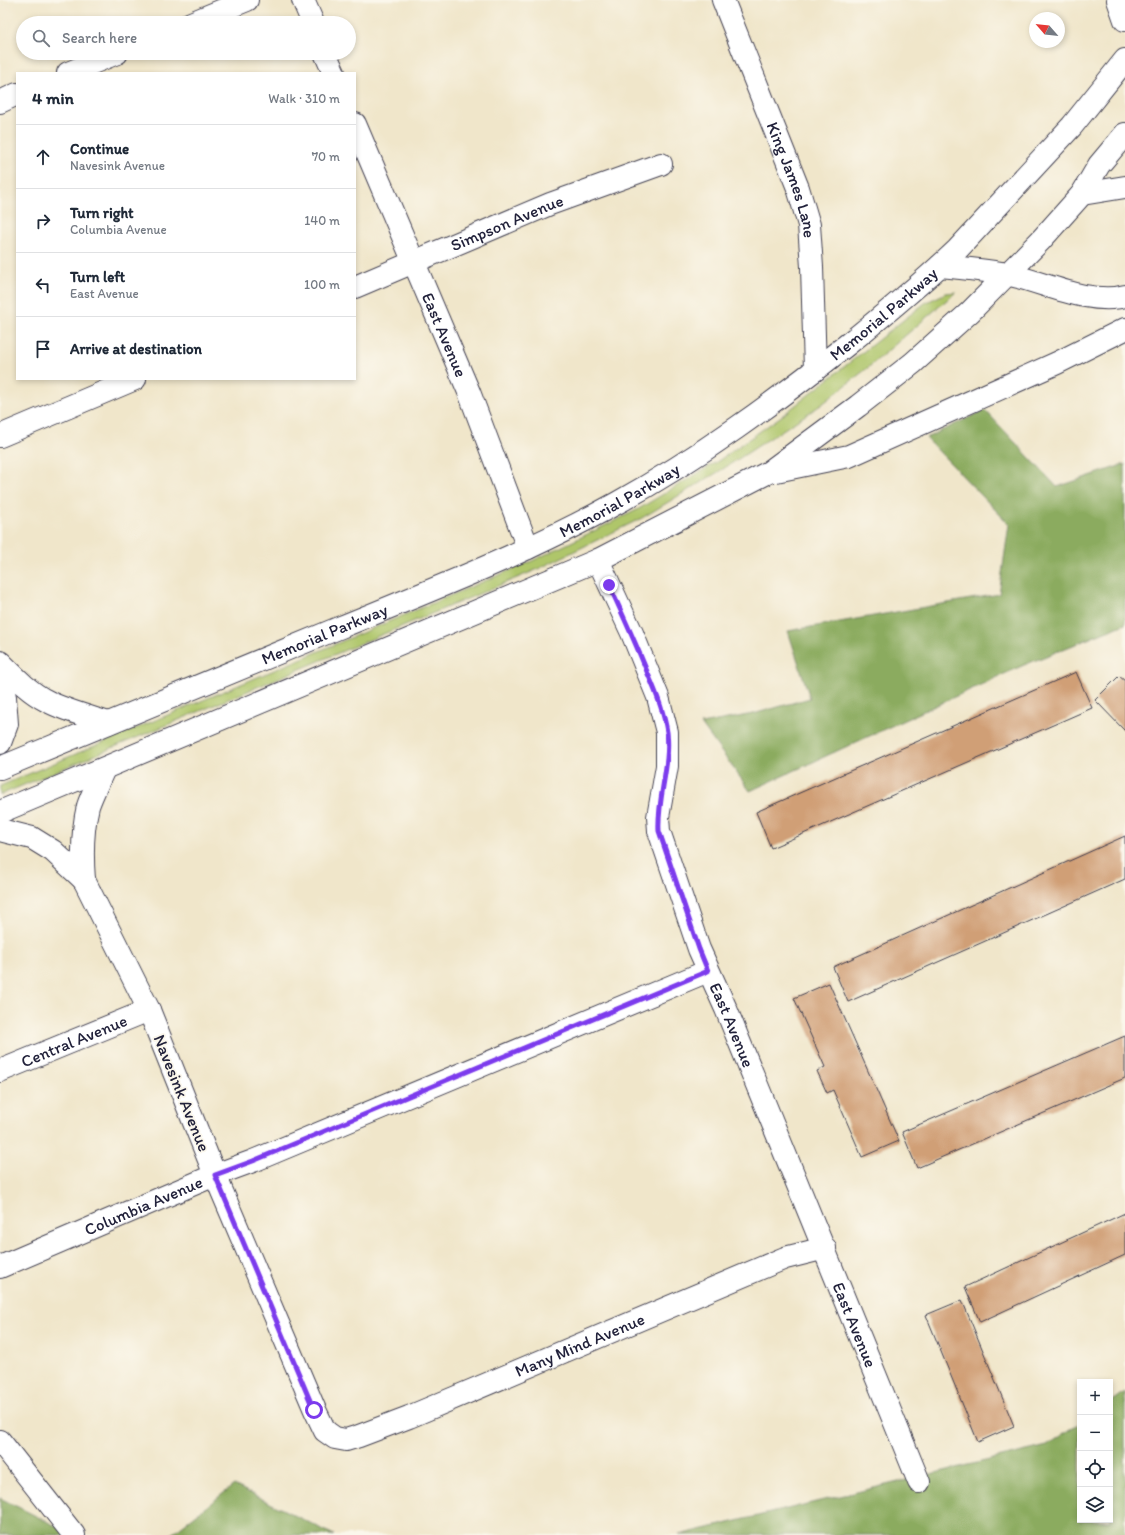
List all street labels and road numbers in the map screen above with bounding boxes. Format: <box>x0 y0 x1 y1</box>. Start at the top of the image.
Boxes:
street label: King James Lane <box>763 119 820 239</box>
street label: Simpson Avenue <box>447 190 566 255</box>
street label: Memorial Parkway <box>825 263 941 365</box>
street label: East Avenue <box>418 289 471 380</box>
street label: Memorial Parkway <box>556 459 683 542</box>
street label: Memorial Parkway <box>258 599 390 669</box>
street label: East Avenue <box>705 979 759 1070</box>
street label: Central Avenue <box>18 1010 130 1071</box>
street label: Navesink Avenue <box>149 1032 215 1154</box>
street label: Columbia Avenue <box>81 1172 206 1240</box>
street label: East Avenue <box>829 1279 881 1370</box>
street label: Many Mind Avenue <box>512 1309 647 1381</box>

